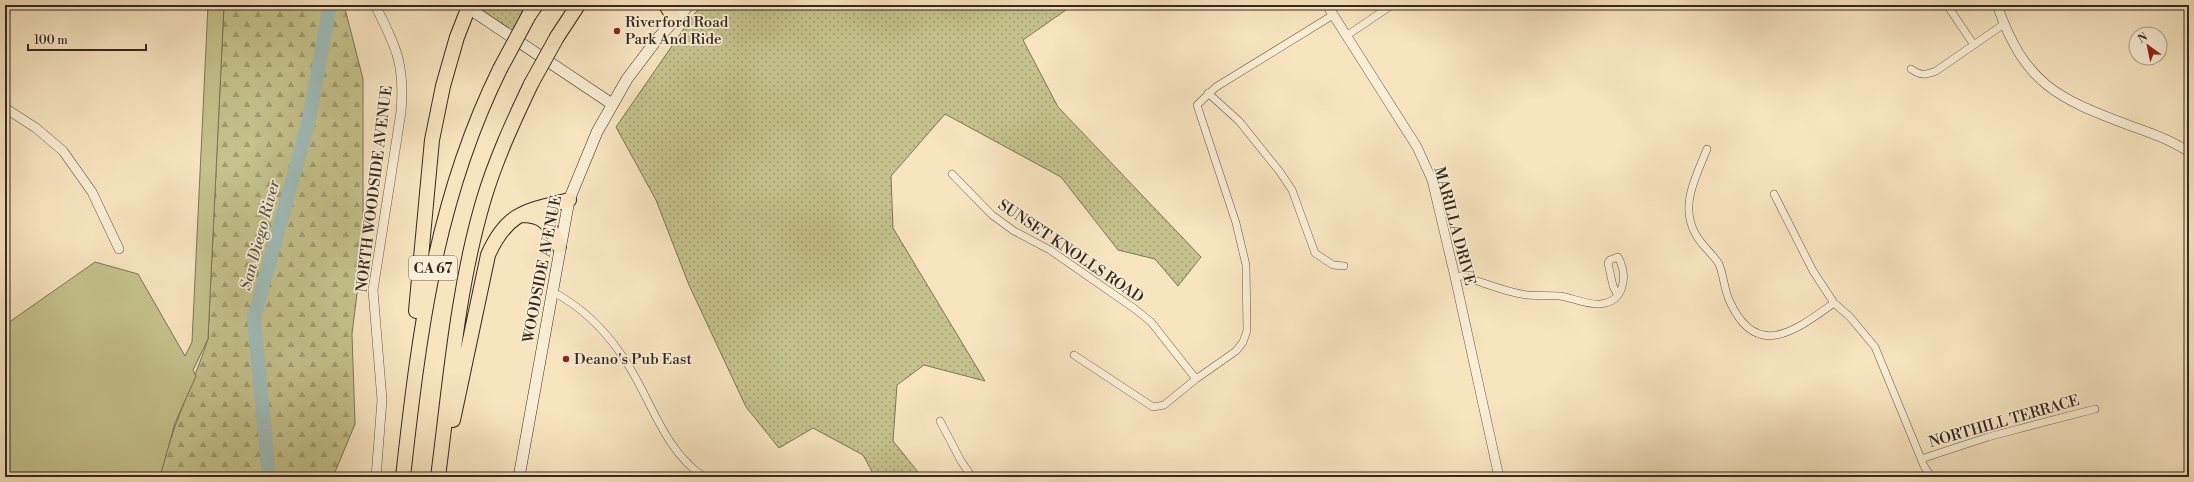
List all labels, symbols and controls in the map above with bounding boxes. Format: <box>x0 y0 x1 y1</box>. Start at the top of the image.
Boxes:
place label: Riverford Road Park And Ride <box>625 13 729 49</box>
scale bar <box>28 26 146 52</box>
marker: Riverford Road Park And Ride <box>612 26 622 36</box>
north arrow <box>2128 26 2168 66</box>
text: N <box>2136 30 2151 47</box>
text: 100 m <box>34 33 68 48</box>
street label: NORTH WOODSIDE AVENUE <box>352 84 397 294</box>
street label: MARILLA DRIVE <box>1430 165 1480 288</box>
water label: San Diego River <box>236 177 285 293</box>
street label: WOODSIDE AVENUE <box>519 194 566 345</box>
street label: SUNSET KNOLLS ROAD <box>994 196 1147 307</box>
road number: CA 67 <box>409 256 457 280</box>
place label: Deano's Pub East <box>574 350 692 369</box>
marker: Deano's Pub East <box>561 354 571 364</box>
street label: NORTHILL TERRACE <box>1927 391 2082 452</box>

